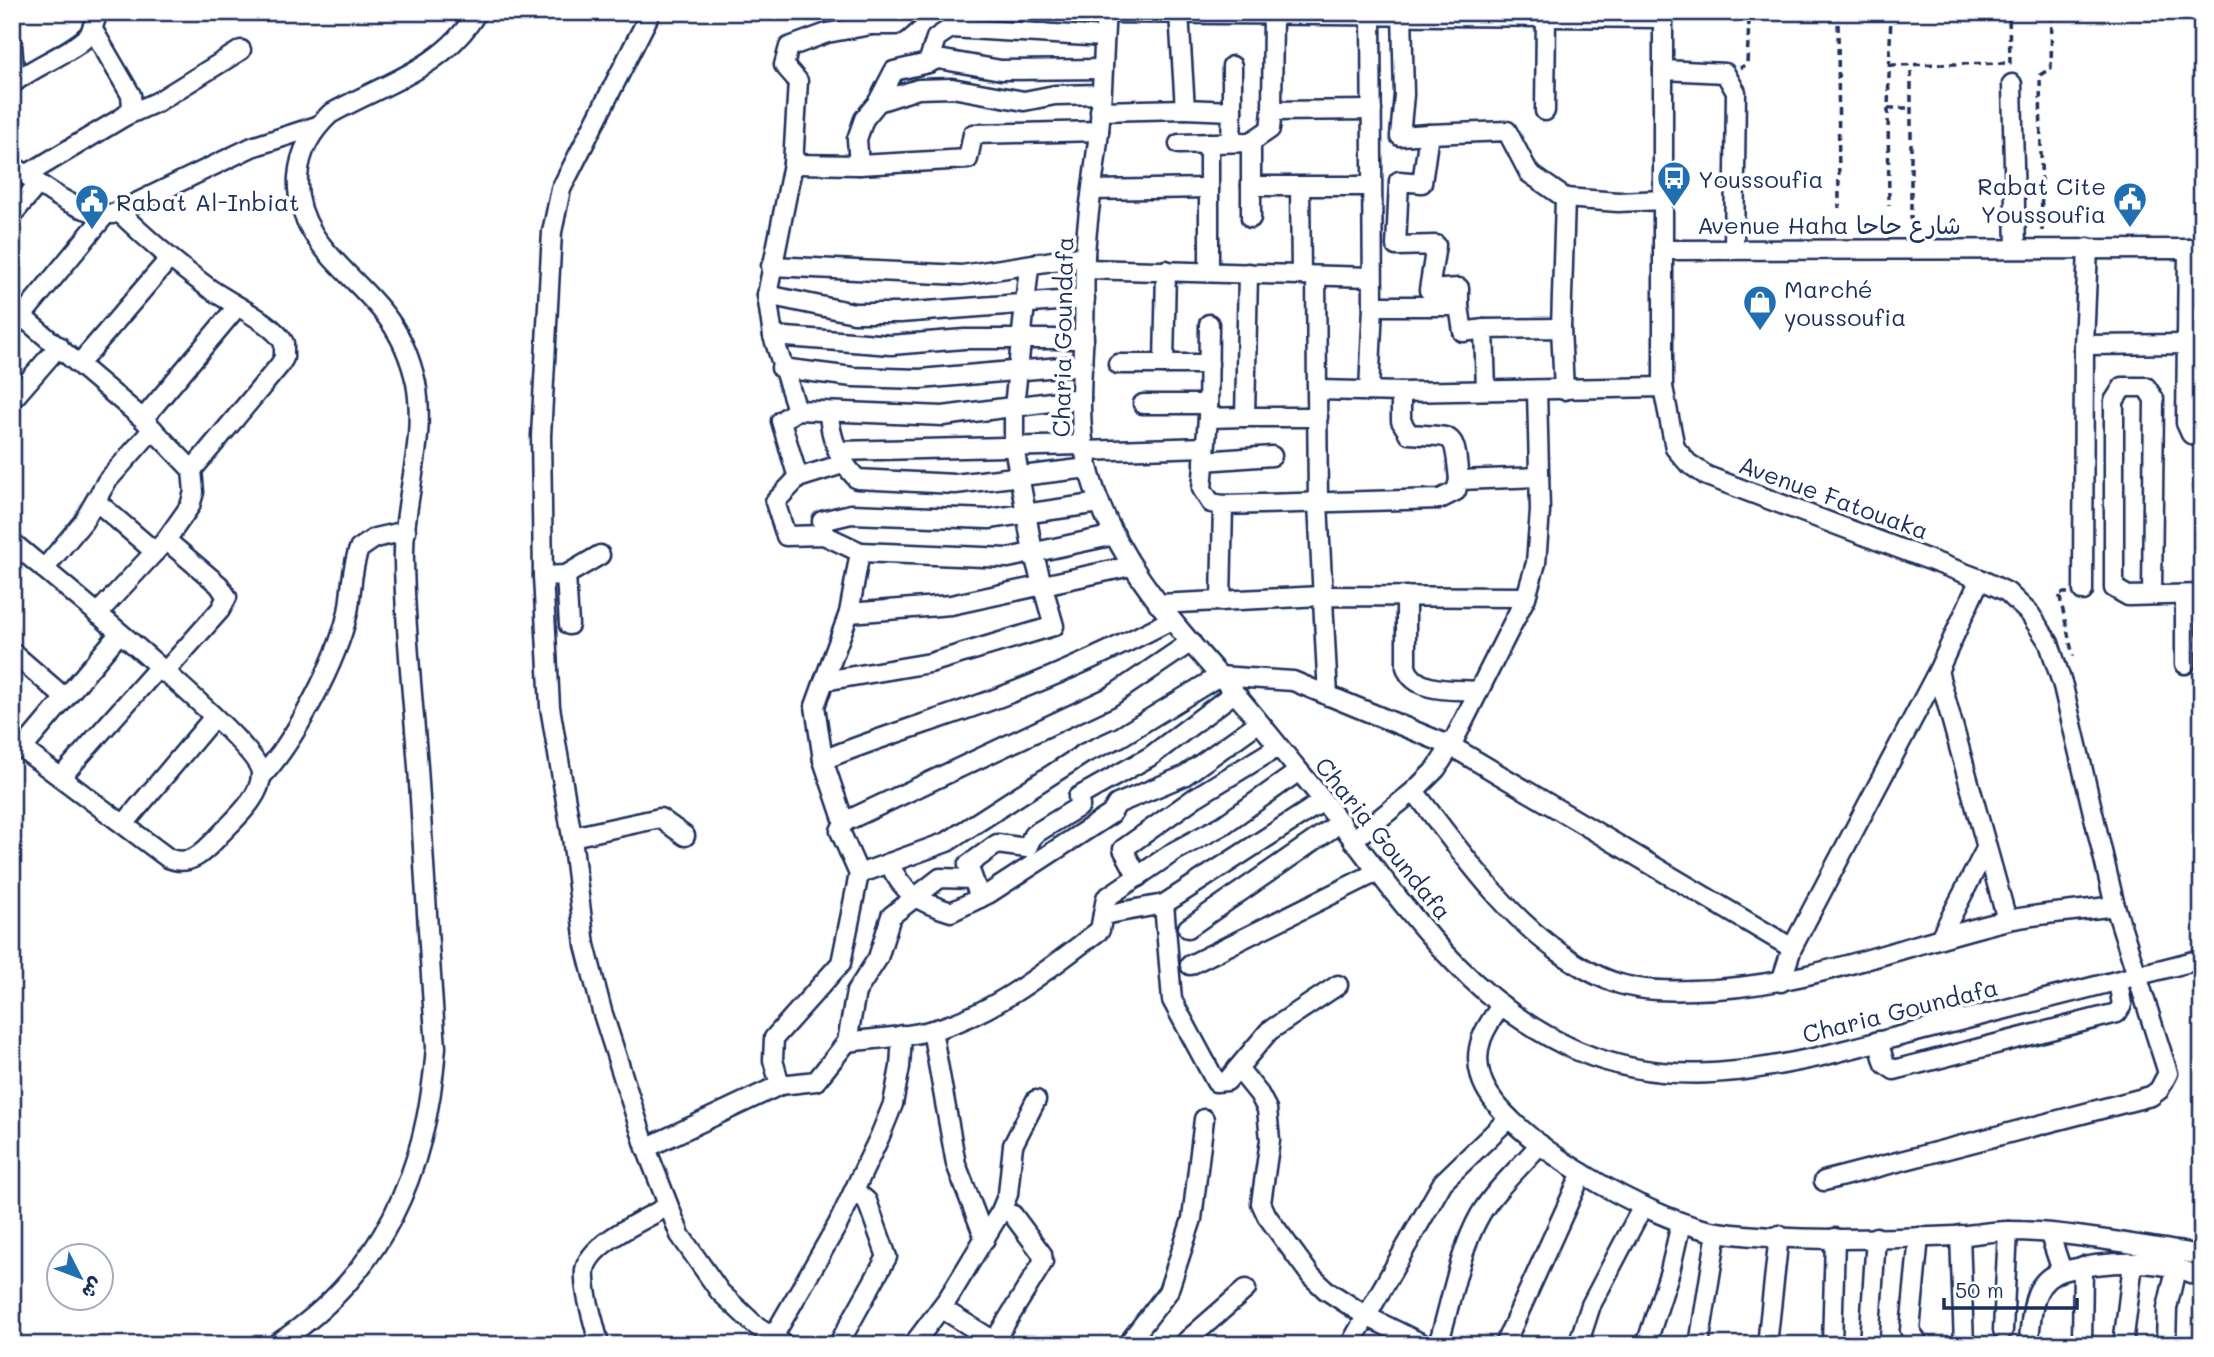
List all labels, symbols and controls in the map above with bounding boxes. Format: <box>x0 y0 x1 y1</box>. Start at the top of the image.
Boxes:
bus stop icon: Youssoufia <box>1655 159 1693 208</box>
place label: Youssoufia <box>1698 163 1823 194</box>
place label: Rabat Cite Youssoufia <box>1977 170 2106 229</box>
public building icon: Rabat Cite Youssoufia <box>2111 180 2149 229</box>
public building icon: Rabat Al-Inbiat <box>73 182 111 231</box>
place label: Rabat Al-Inbiat <box>116 186 300 217</box>
street label: Avenue Haha شارع حاحا <box>1697 209 1961 243</box>
street label: Charia Goundafa <box>1045 236 1079 438</box>
place label: Marché youssoufia <box>1784 273 1906 332</box>
shop icon: Marché youssoufia <box>1741 283 1779 332</box>
street label: Avenue Fatouaka <box>1735 448 1933 546</box>
street label: Charia Goundafa <box>1309 750 1459 926</box>
street label: Charia Goundafa <box>1799 971 2001 1049</box>
north arrow <box>46 1242 116 1312</box>
scale bar <box>1944 1266 2078 1310</box>
text: ش <box>77 1273 109 1305</box>
text: 50 m <box>1955 1276 2004 1303</box>

